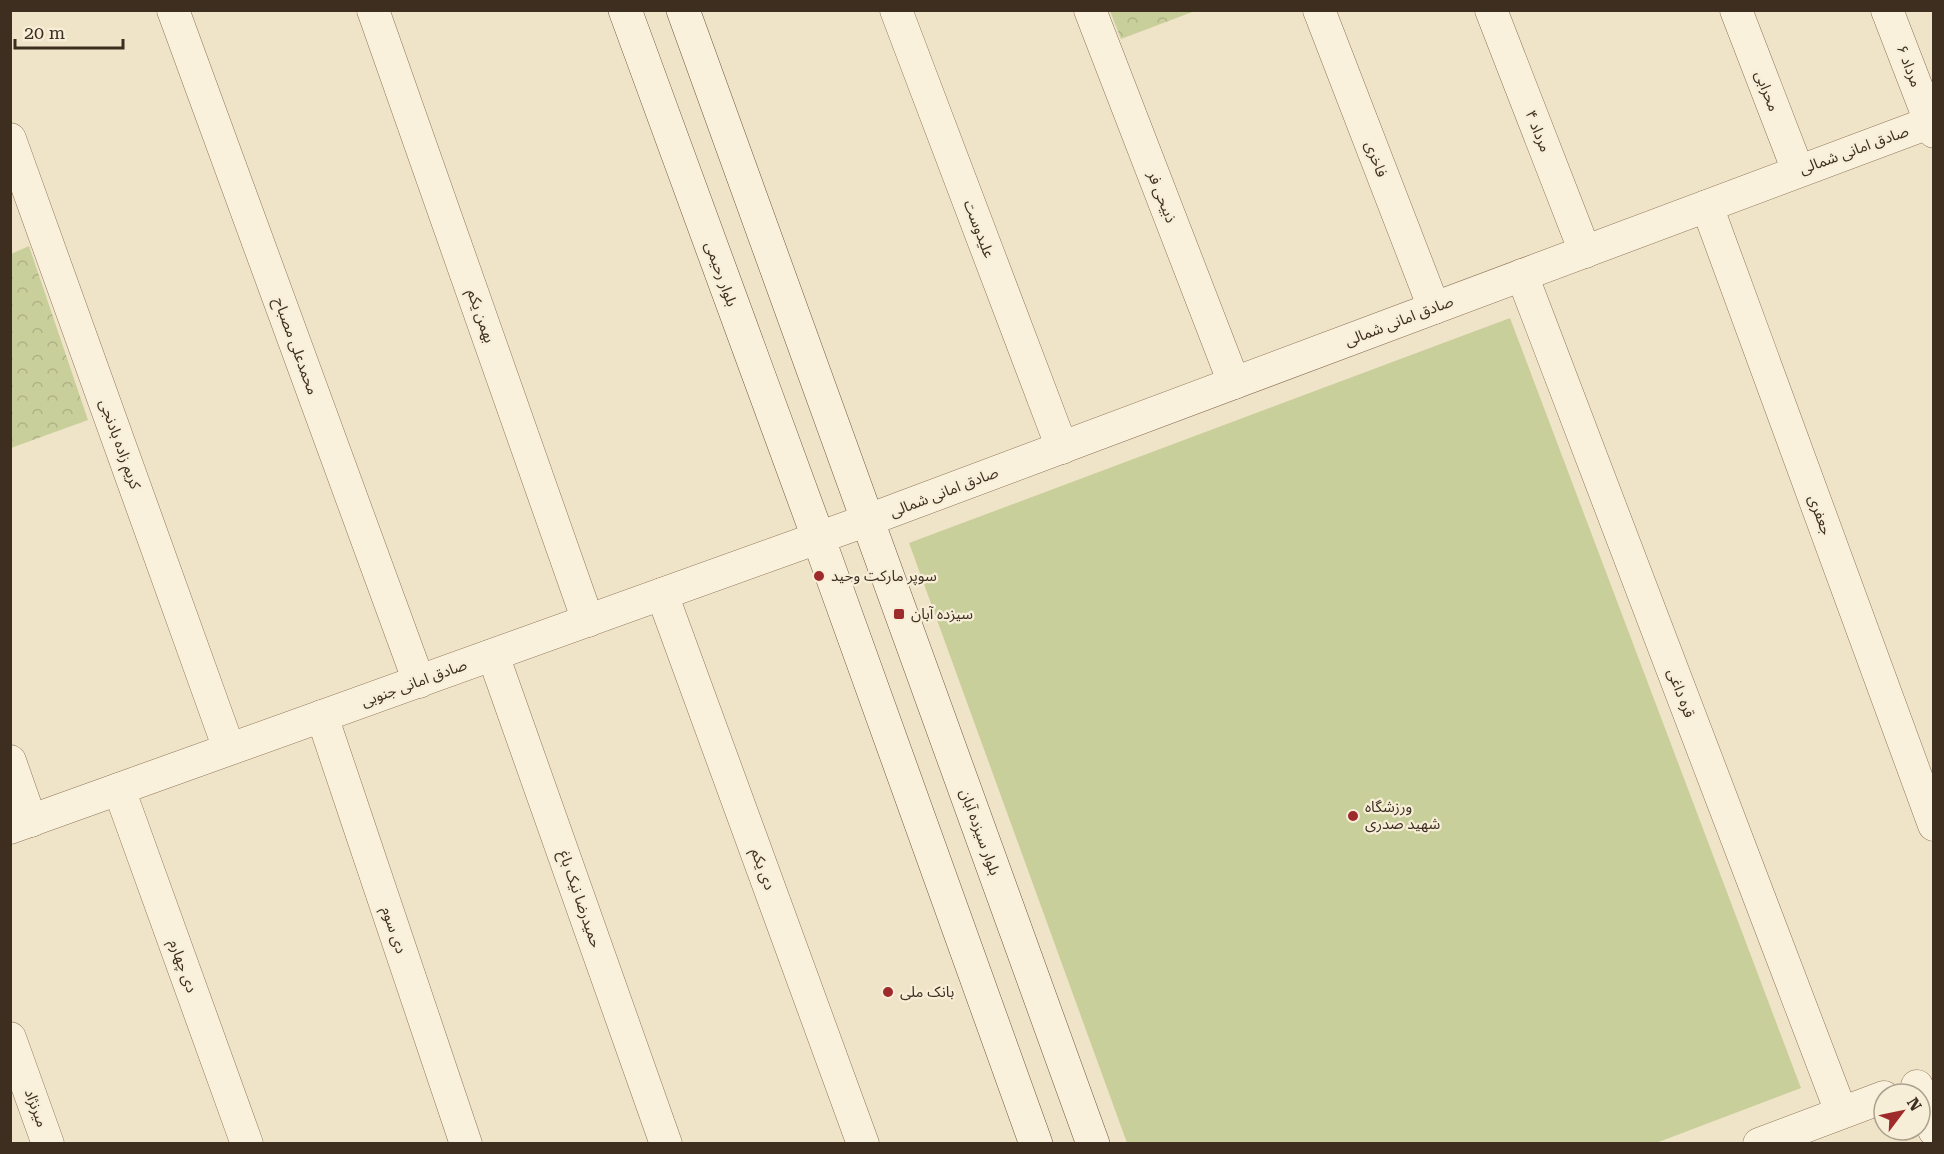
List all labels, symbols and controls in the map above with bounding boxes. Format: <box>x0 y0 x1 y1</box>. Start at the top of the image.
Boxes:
scale bar <box>15 12 123 50</box>
text: 20 m <box>24 22 65 43</box>
street label: مرداد ۶ <box>1893 42 1925 90</box>
street label: محرابی <box>1751 68 1783 114</box>
street label: مرداد ۴ <box>1521 107 1555 155</box>
street label: صادق امانی شمالی <box>1797 122 1911 178</box>
street label: فاخری <box>1361 138 1391 180</box>
street label: ذبیحی فر <box>1144 168 1180 225</box>
street label: علیدوست <box>960 198 998 261</box>
street label: بلوار رحیمی <box>701 239 741 309</box>
street label: بهمن یکم <box>462 287 499 346</box>
street label: صادق امانی شمالی <box>1342 292 1456 350</box>
street label: محمدعلی مصباح <box>267 295 322 398</box>
street label: کریم زاده بادنجی <box>94 397 145 493</box>
street label: صادق امانی شمالی <box>887 463 1001 521</box>
street label: جعفری <box>1804 492 1836 538</box>
place label: سوپر مارکت وحید <box>831 567 937 586</box>
marker: سوپر مارکت وحید <box>812 569 826 583</box>
place label: سیزده آبان <box>911 605 973 623</box>
marker: سیزده آبان <box>892 607 906 621</box>
street label: صادق امانی جنوبی <box>359 656 469 710</box>
street label: قره داغی <box>1663 666 1699 720</box>
street label: بلوار سیزده آبان <box>956 786 1004 878</box>
place label: ورزشگاه شهید صدری <box>1365 798 1440 833</box>
marker: ورزشگاه شهید صدری <box>1346 809 1360 823</box>
street label: دی یکم <box>745 846 779 893</box>
street label: حمیدرضا نیک باغ <box>552 848 605 951</box>
street label: دی سوم <box>376 904 410 956</box>
street label: دی چهارم <box>163 937 201 996</box>
place label: بانک ملی <box>900 983 954 1001</box>
marker: بانک ملی <box>881 985 895 999</box>
north arrow <box>1872 1082 1932 1142</box>
street label: میرنژاد <box>21 1086 51 1130</box>
text: N <box>1903 1094 1926 1115</box>

